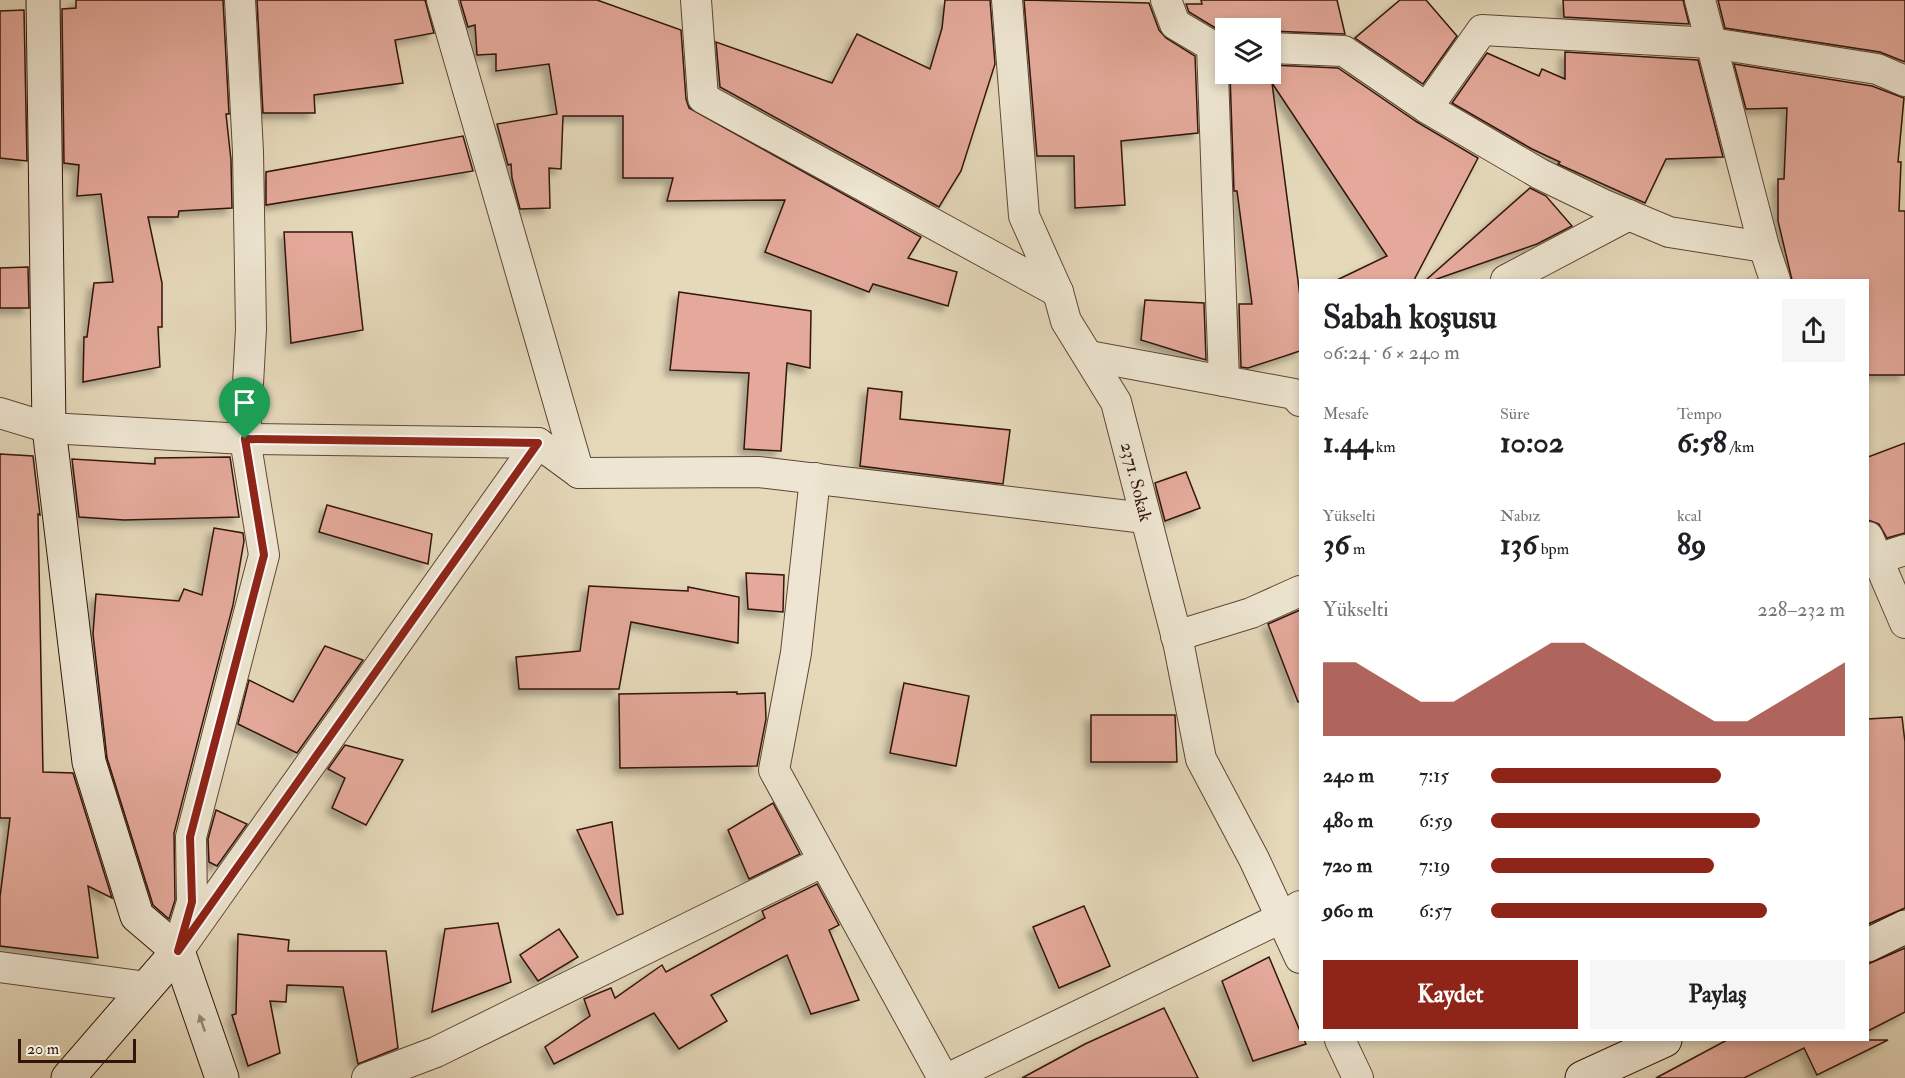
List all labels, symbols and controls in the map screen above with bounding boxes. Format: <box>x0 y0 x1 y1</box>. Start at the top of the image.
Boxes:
map controls <box>1215 18 1281 84</box>
button: layers <box>1215 18 1281 84</box>
text: Sabah koşusu <box>1323 297 1497 338</box>
button: share <box>1782 299 1845 362</box>
text: 06:24 · 6 × 240 m <box>1323 340 1460 365</box>
pin <box>219 377 270 439</box>
icon: arrive <box>228 386 261 419</box>
text: Mesafe <box>1323 404 1369 424</box>
text: Süre <box>1500 404 1530 424</box>
text: Tempo <box>1677 404 1722 424</box>
text: 1.44 <box>1323 424 1372 461</box>
text: 10:02 <box>1500 424 1564 461</box>
text: 6:58 <box>1677 424 1727 461</box>
text: km <box>1372 437 1396 457</box>
text: /km <box>1727 437 1754 457</box>
street label: 2371. Sokak <box>1115 440 1157 524</box>
text: Yükselti <box>1323 506 1375 526</box>
text: Nabız <box>1500 506 1540 526</box>
text: kcal <box>1677 506 1702 526</box>
text: 36 <box>1323 526 1350 563</box>
text: 136 <box>1500 526 1537 563</box>
text: 89 <box>1677 526 1706 563</box>
text: m <box>1350 539 1365 559</box>
text: bpm <box>1537 539 1569 559</box>
text: Yükselti <box>1323 597 1389 622</box>
text: 228–232 m <box>1758 597 1845 622</box>
text: 240 m <box>1323 763 1374 788</box>
text: 7:15 <box>1419 763 1449 788</box>
text: 480 m <box>1323 808 1373 833</box>
text: 6:59 <box>1419 808 1453 833</box>
text: 720 m <box>1323 853 1372 878</box>
text: 7:19 <box>1419 853 1450 878</box>
text: 960 m <box>1323 898 1373 923</box>
text: 6:57 <box>1419 898 1452 923</box>
button: Kaydet <box>1323 960 1578 1029</box>
button: Paylaş <box>1590 960 1845 1029</box>
one-way arrow <box>197 1014 207 1032</box>
scale bar <box>18 1036 136 1064</box>
text: 20 m <box>27 1039 59 1059</box>

